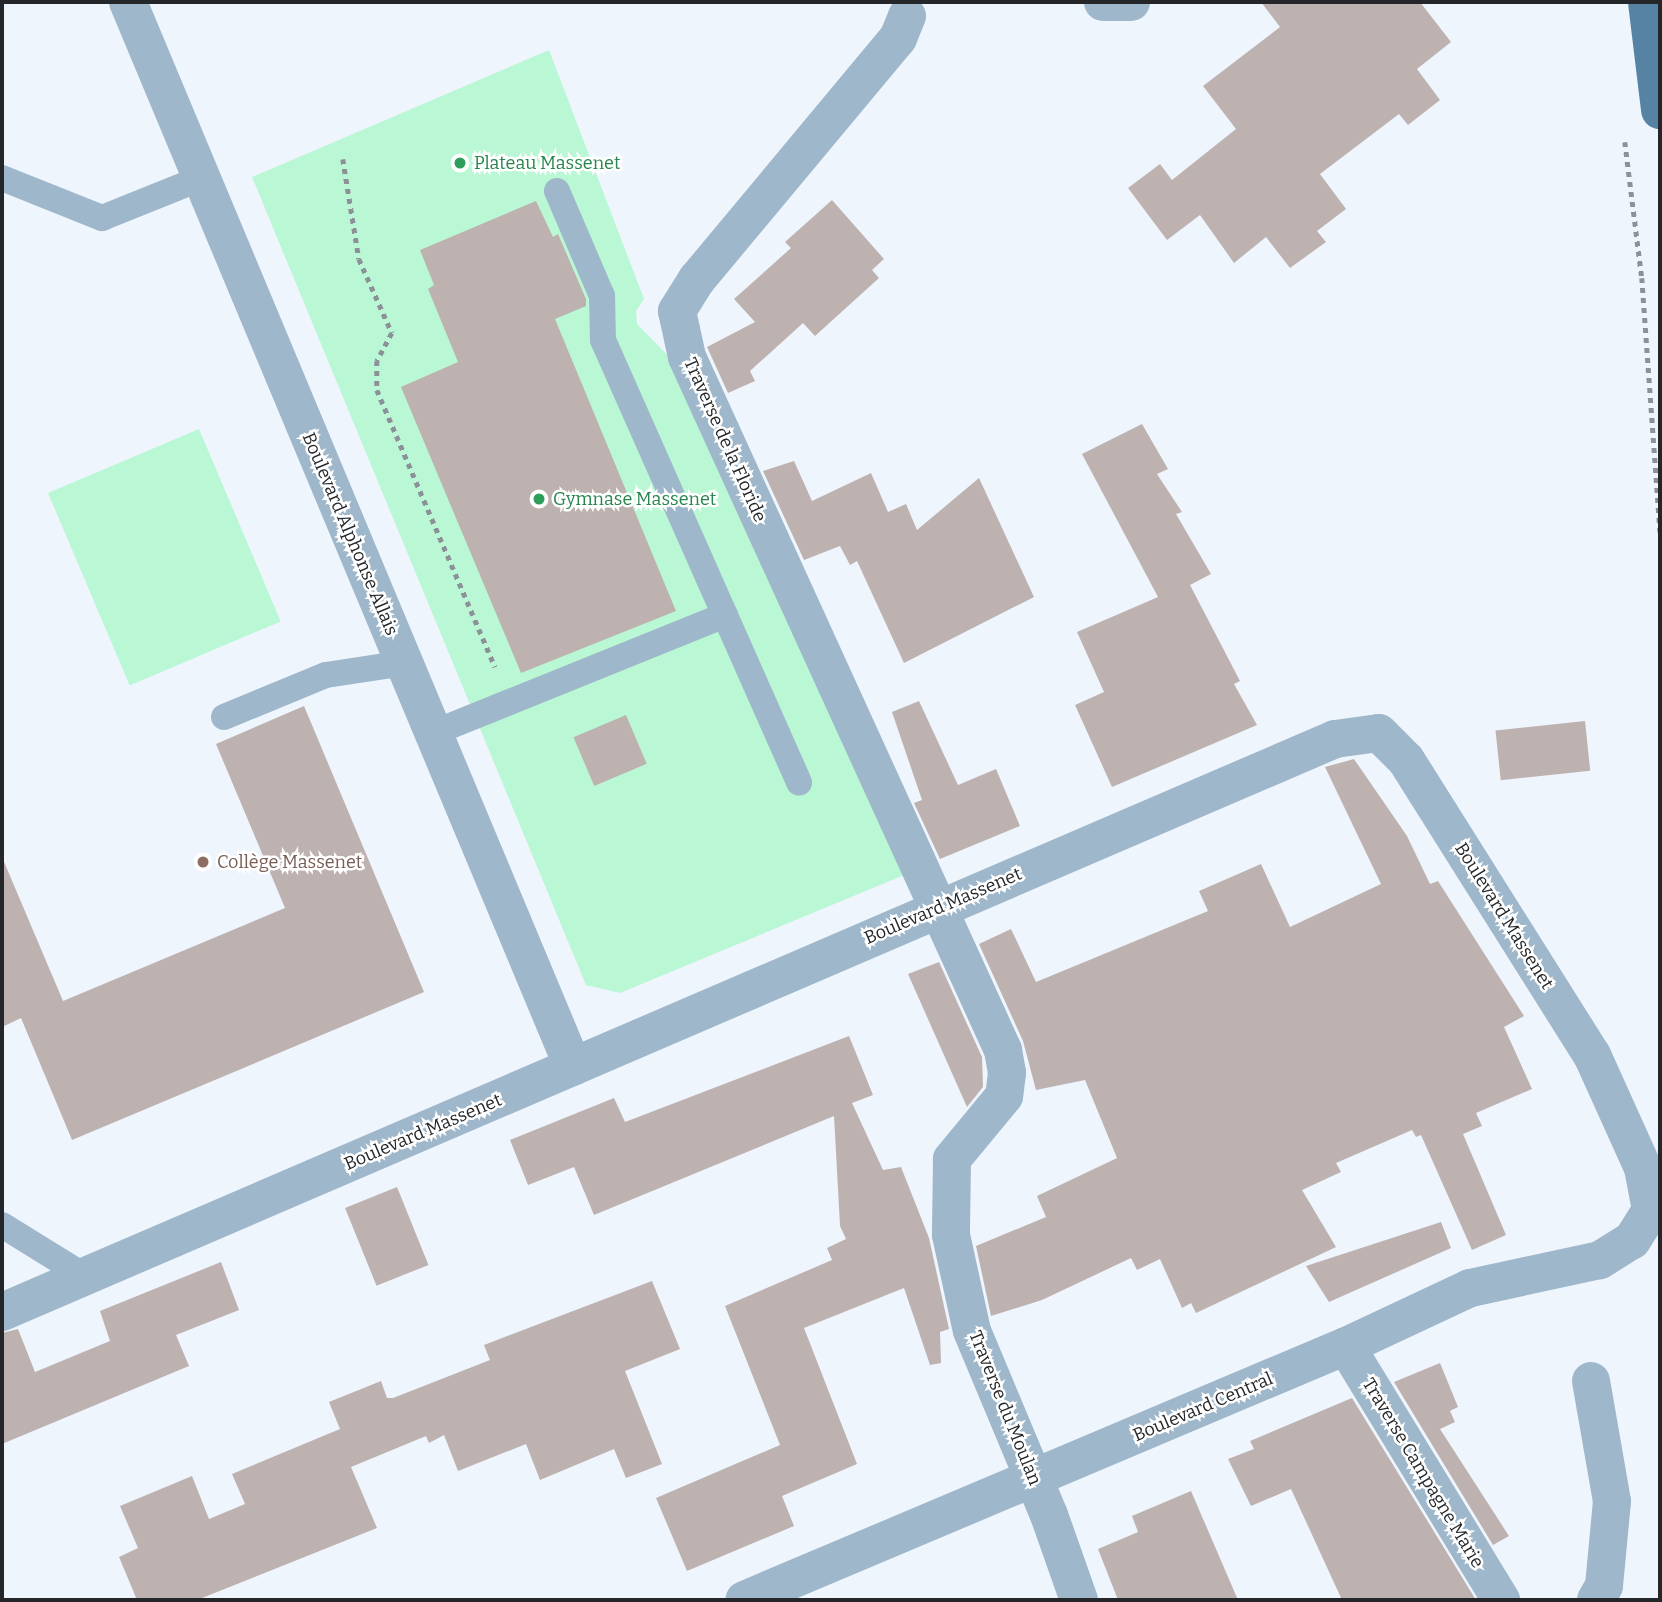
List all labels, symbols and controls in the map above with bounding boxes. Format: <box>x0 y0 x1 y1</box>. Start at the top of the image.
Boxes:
place label: Plateau Massenet <box>474 152 620 174</box>
marker: Plateau Massenet <box>452 155 468 171</box>
street label: Traverse de la Floride <box>679 355 771 525</box>
street label: Boulevard Alphonse Allais <box>297 429 403 639</box>
place label: Gymnase Massenet <box>553 488 716 510</box>
marker: Gymnase Massenet <box>531 491 547 507</box>
street label: Boulevard Massenet <box>1450 839 1558 993</box>
place label: Collège Massenet <box>217 851 362 873</box>
marker: Collège Massenet <box>195 854 211 870</box>
street label: Boulevard Massenet <box>861 863 1025 949</box>
street label: Boulevard Massenet <box>341 1089 505 1175</box>
street label: Traverse du Moulan <box>964 1328 1046 1488</box>
street label: Boulevard Central <box>1130 1368 1276 1446</box>
street label: Traverse Campagne Marie <box>1358 1374 1488 1572</box>

